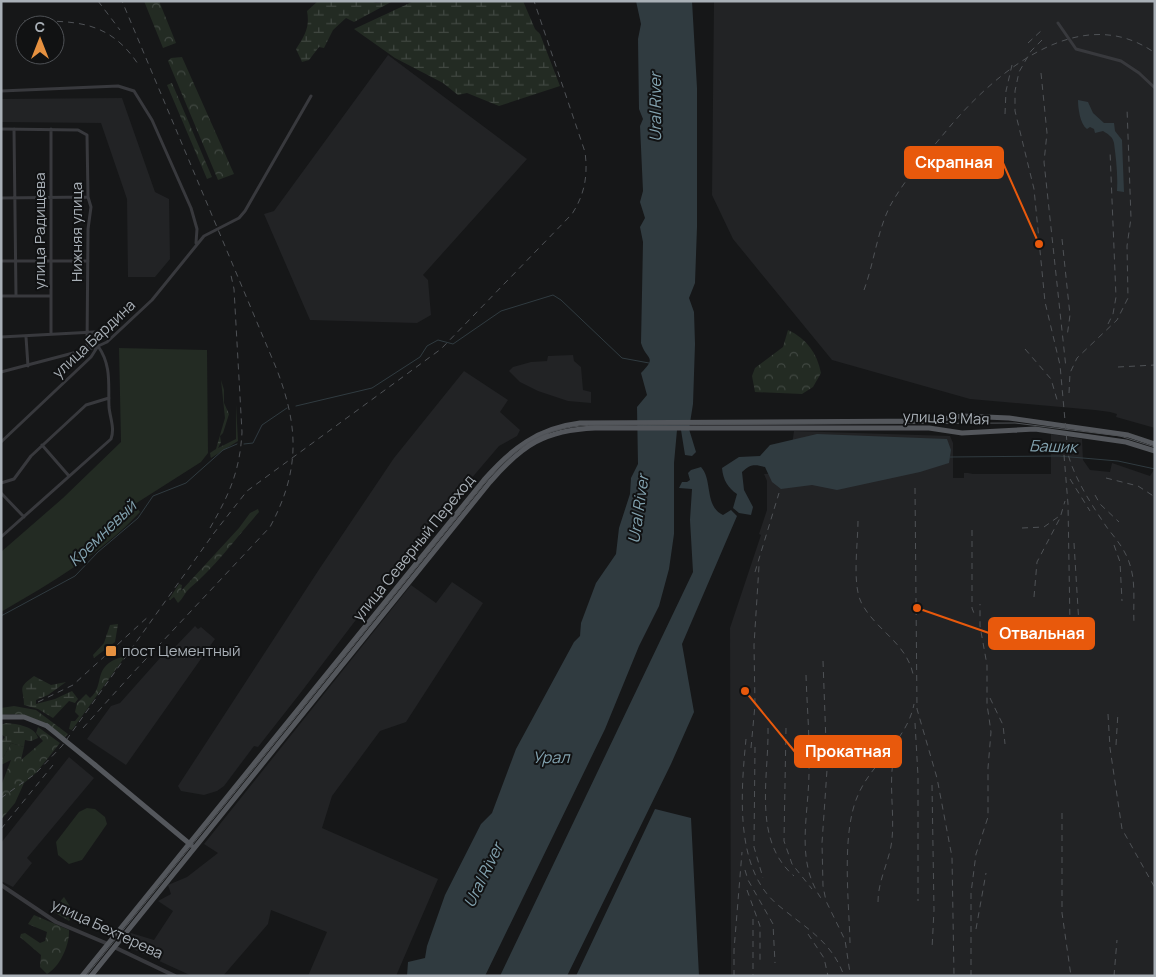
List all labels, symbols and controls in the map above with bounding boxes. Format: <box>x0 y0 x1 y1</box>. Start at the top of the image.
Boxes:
north arrow <box>15 15 65 65</box>
text: С <box>35 17 45 36</box>
water label: Ural River <box>644 70 666 142</box>
callout: Скрапная <box>905 147 1003 178</box>
text: Скрапная <box>915 151 993 173</box>
street label: улица Радищева <box>29 173 50 289</box>
street label: Нижняя улица <box>66 182 87 282</box>
street label: улица Бардина <box>48 295 140 383</box>
street label: улица 9 Мая <box>902 405 990 430</box>
water label: Башик <box>1029 434 1079 458</box>
street label: улица Северный Переход <box>348 470 479 625</box>
water label: Ural River <box>622 471 654 545</box>
water label: Кремневый <box>63 494 142 571</box>
callout: Отвальная <box>989 618 1094 649</box>
text: Отвальная <box>999 622 1085 644</box>
place label: пост Цементный <box>122 640 240 661</box>
marker: пост Цементный <box>104 644 118 658</box>
callout: Прокатная <box>795 736 901 767</box>
text: Прокатная <box>805 740 891 762</box>
water label: Урал <box>533 746 571 768</box>
water label: Ural River <box>458 837 509 911</box>
street label: улица Бехтерева <box>48 893 167 964</box>

